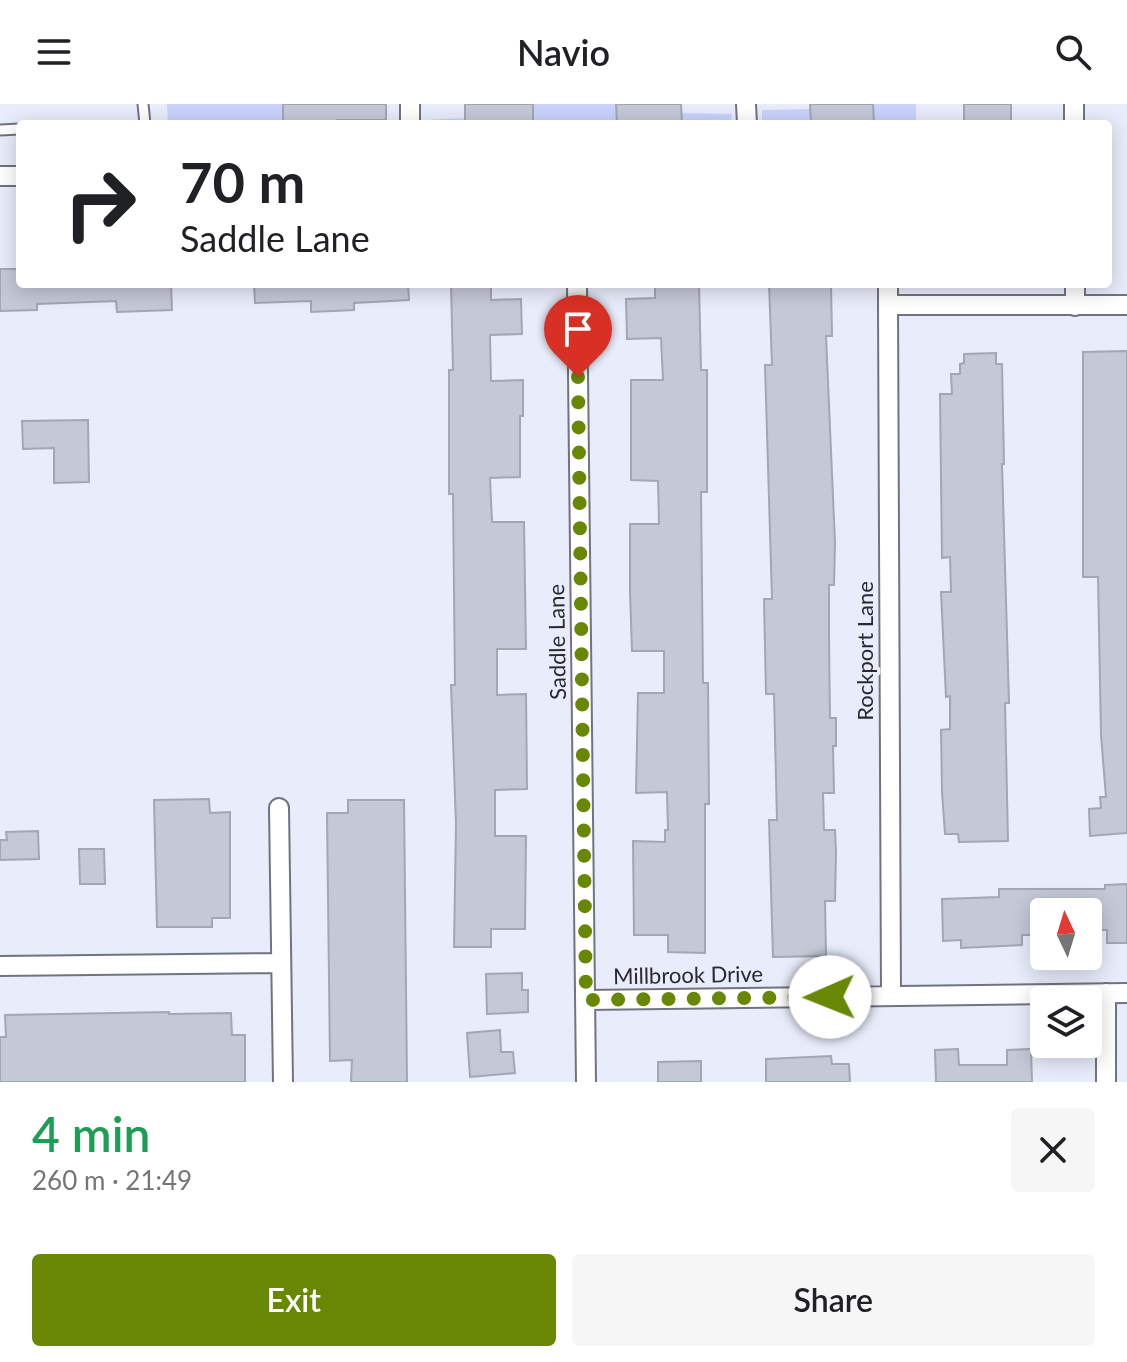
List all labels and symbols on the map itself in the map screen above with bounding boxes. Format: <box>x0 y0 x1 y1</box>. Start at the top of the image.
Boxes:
pin <box>544 295 612 377</box>
street label: Rockport Lane <box>851 581 878 721</box>
street label: Saddle Lane <box>542 584 571 700</box>
north arrow <box>1030 898 1102 970</box>
position arrow <box>788 955 872 1039</box>
street label: Millbrook Drive <box>613 960 763 989</box>

